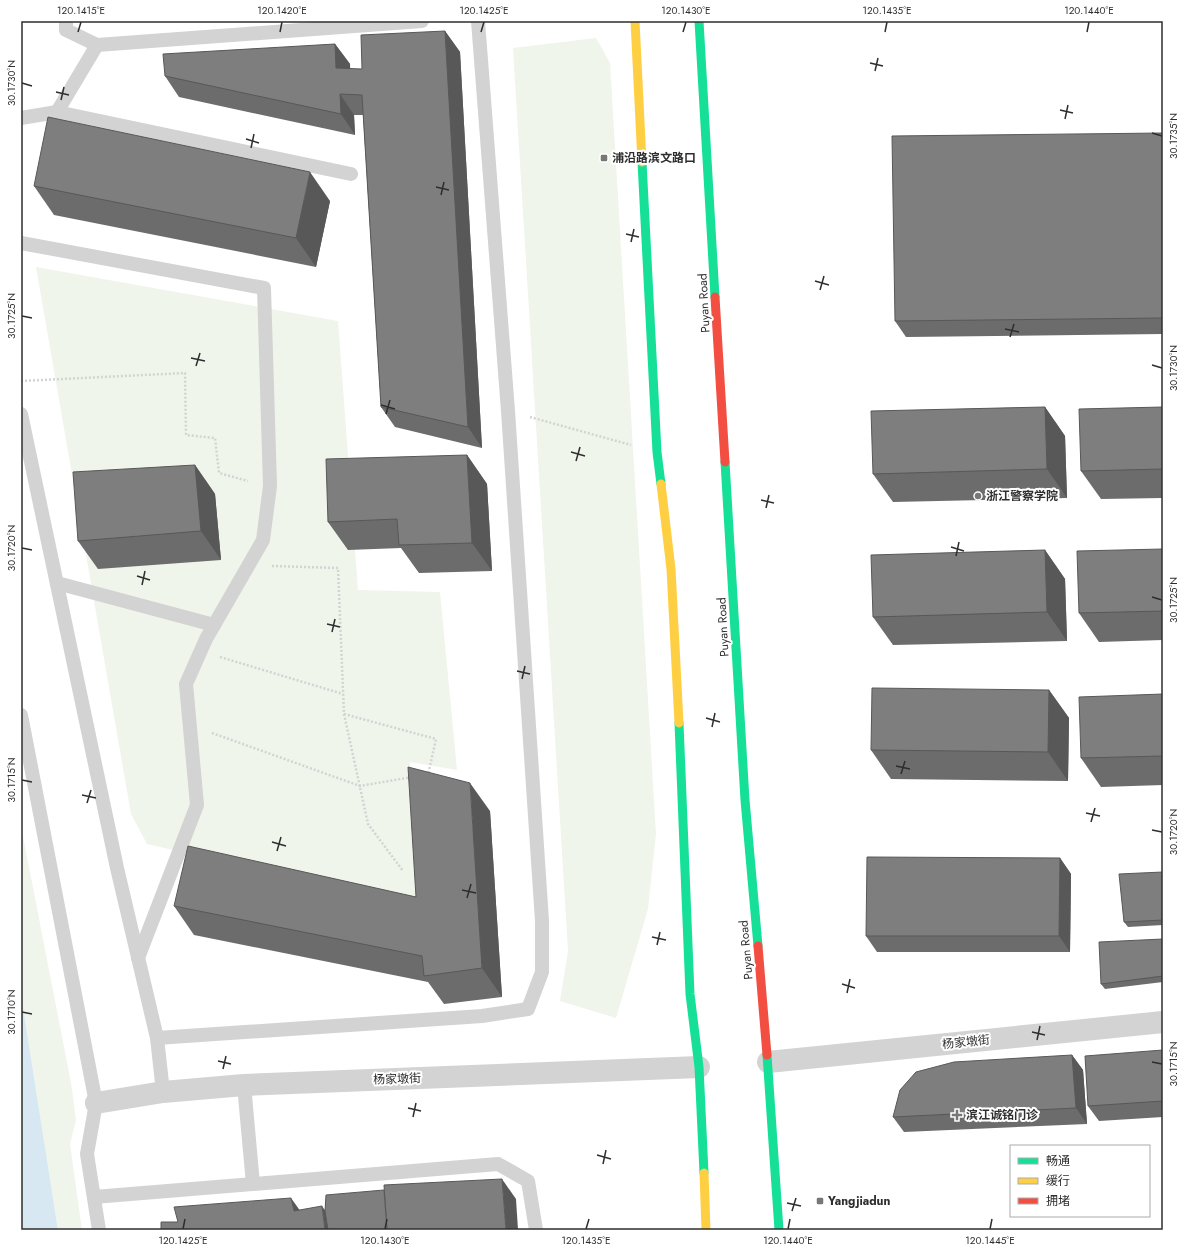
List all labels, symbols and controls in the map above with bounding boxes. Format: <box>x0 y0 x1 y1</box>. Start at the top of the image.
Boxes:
text: 120.1415°E <box>57 3 105 18</box>
text: 120.1420°E <box>257 3 307 18</box>
text: 120.1425°E <box>459 3 509 18</box>
text: 120.1430°E <box>661 3 711 18</box>
text: 120.1435°E <box>863 3 911 18</box>
text: 120.1440°E <box>1064 3 1114 18</box>
text: 30.1730°N <box>4 60 19 106</box>
text: 30.1735°N <box>1166 113 1181 159</box>
place label: 浦沿路滨文路口 <box>612 149 696 167</box>
marker: 浦沿路滨文路口 <box>599 153 609 163</box>
street label: Puyan Road <box>693 273 715 333</box>
text: 30.1725°N <box>4 293 19 339</box>
text: 30.1730°N <box>1166 345 1181 391</box>
place label: 浙江警察学院 <box>986 487 1058 505</box>
marker: 浙江警察学院 <box>973 491 983 501</box>
text: 30.1720°N <box>4 525 19 571</box>
text: 30.1725°N <box>1166 577 1181 623</box>
street label: Puyan Road <box>712 597 734 657</box>
text: 30.1715°N <box>4 758 19 802</box>
text: 30.1720°N <box>1166 809 1181 855</box>
street label: Puyan Road <box>734 920 758 980</box>
text: 30.1710°N <box>4 989 19 1035</box>
street label: 杨家墩街 <box>941 1031 991 1053</box>
text: 30.1715°N <box>1166 1042 1181 1086</box>
street label: 杨家墩街 <box>373 1069 421 1089</box>
place label: 滨江诚铭门诊 <box>966 1106 1039 1124</box>
marker: 滨江诚铭门诊 <box>951 1109 963 1121</box>
legend <box>1010 1145 1150 1217</box>
text: 畅通 <box>1046 1152 1070 1170</box>
text: 缓行 <box>1046 1172 1070 1190</box>
place label: Yangjiadun <box>827 1192 890 1210</box>
text: 拥堵 <box>1046 1192 1070 1210</box>
marker: Yangjiadun <box>815 1196 825 1206</box>
text: 120.1425°E <box>158 1233 208 1248</box>
text: 120.1430°E <box>360 1233 410 1248</box>
text: 120.1435°E <box>562 1233 610 1248</box>
text: 120.1440°E <box>763 1233 813 1248</box>
text: 120.1445°E <box>965 1233 1015 1248</box>

